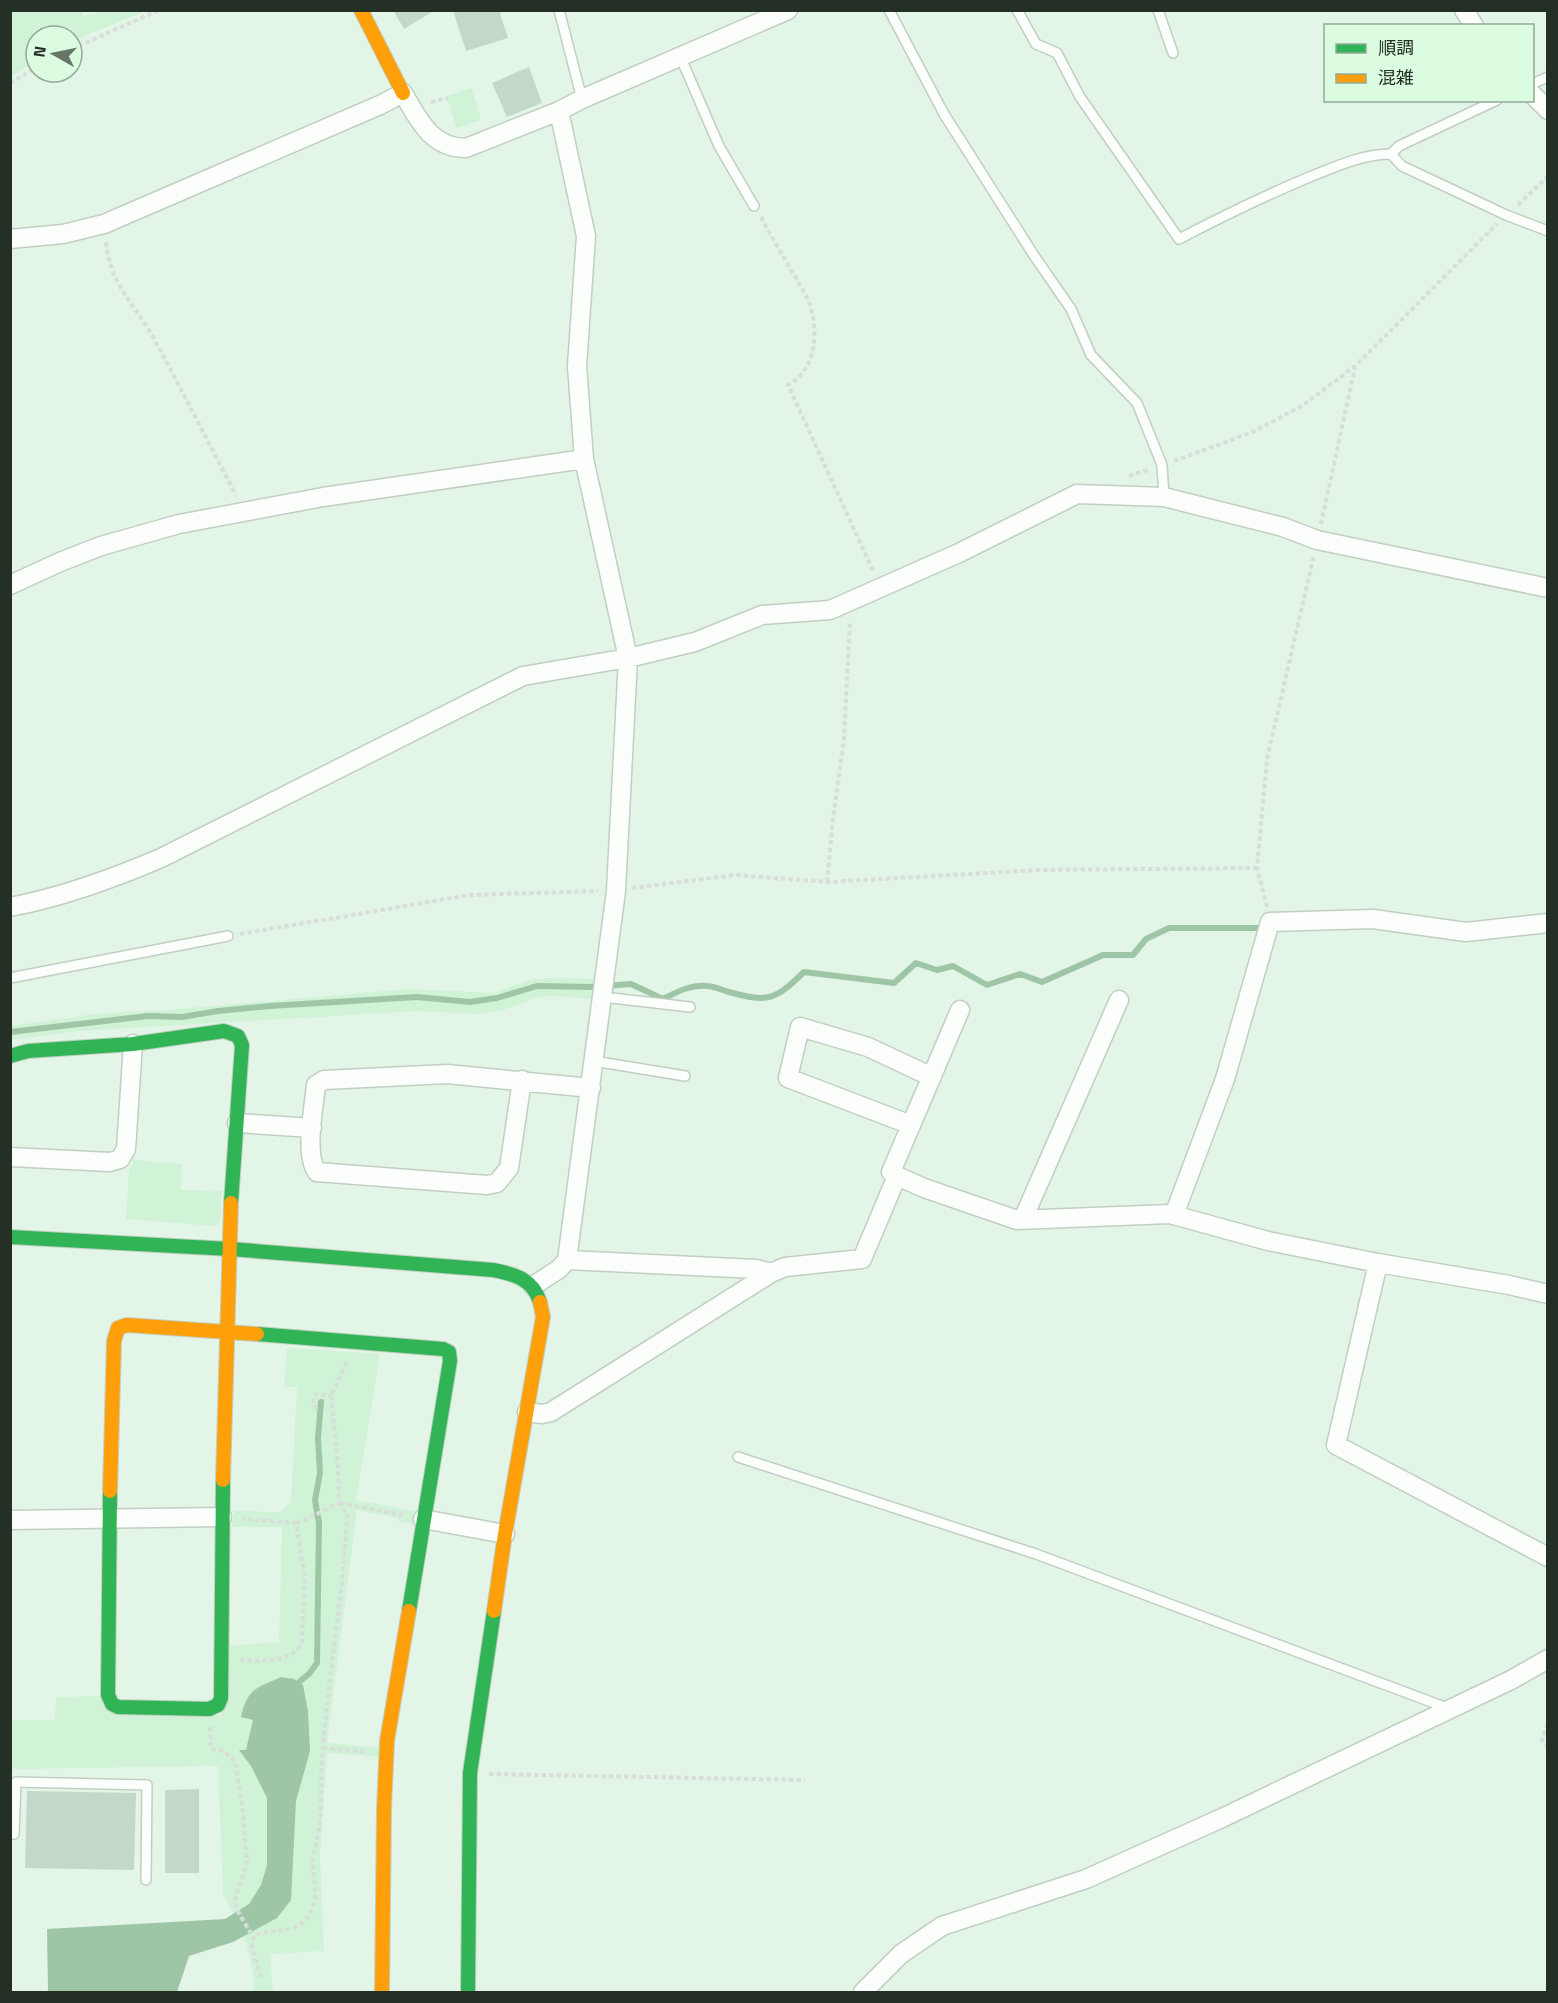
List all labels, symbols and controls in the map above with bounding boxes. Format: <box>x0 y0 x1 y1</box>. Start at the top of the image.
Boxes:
north arrow <box>24 24 84 84</box>
legend <box>1324 24 1534 102</box>
text: 順調 <box>1378 34 1414 61</box>
text: N <box>26 44 52 59</box>
text: 混雑 <box>1378 64 1414 91</box>

